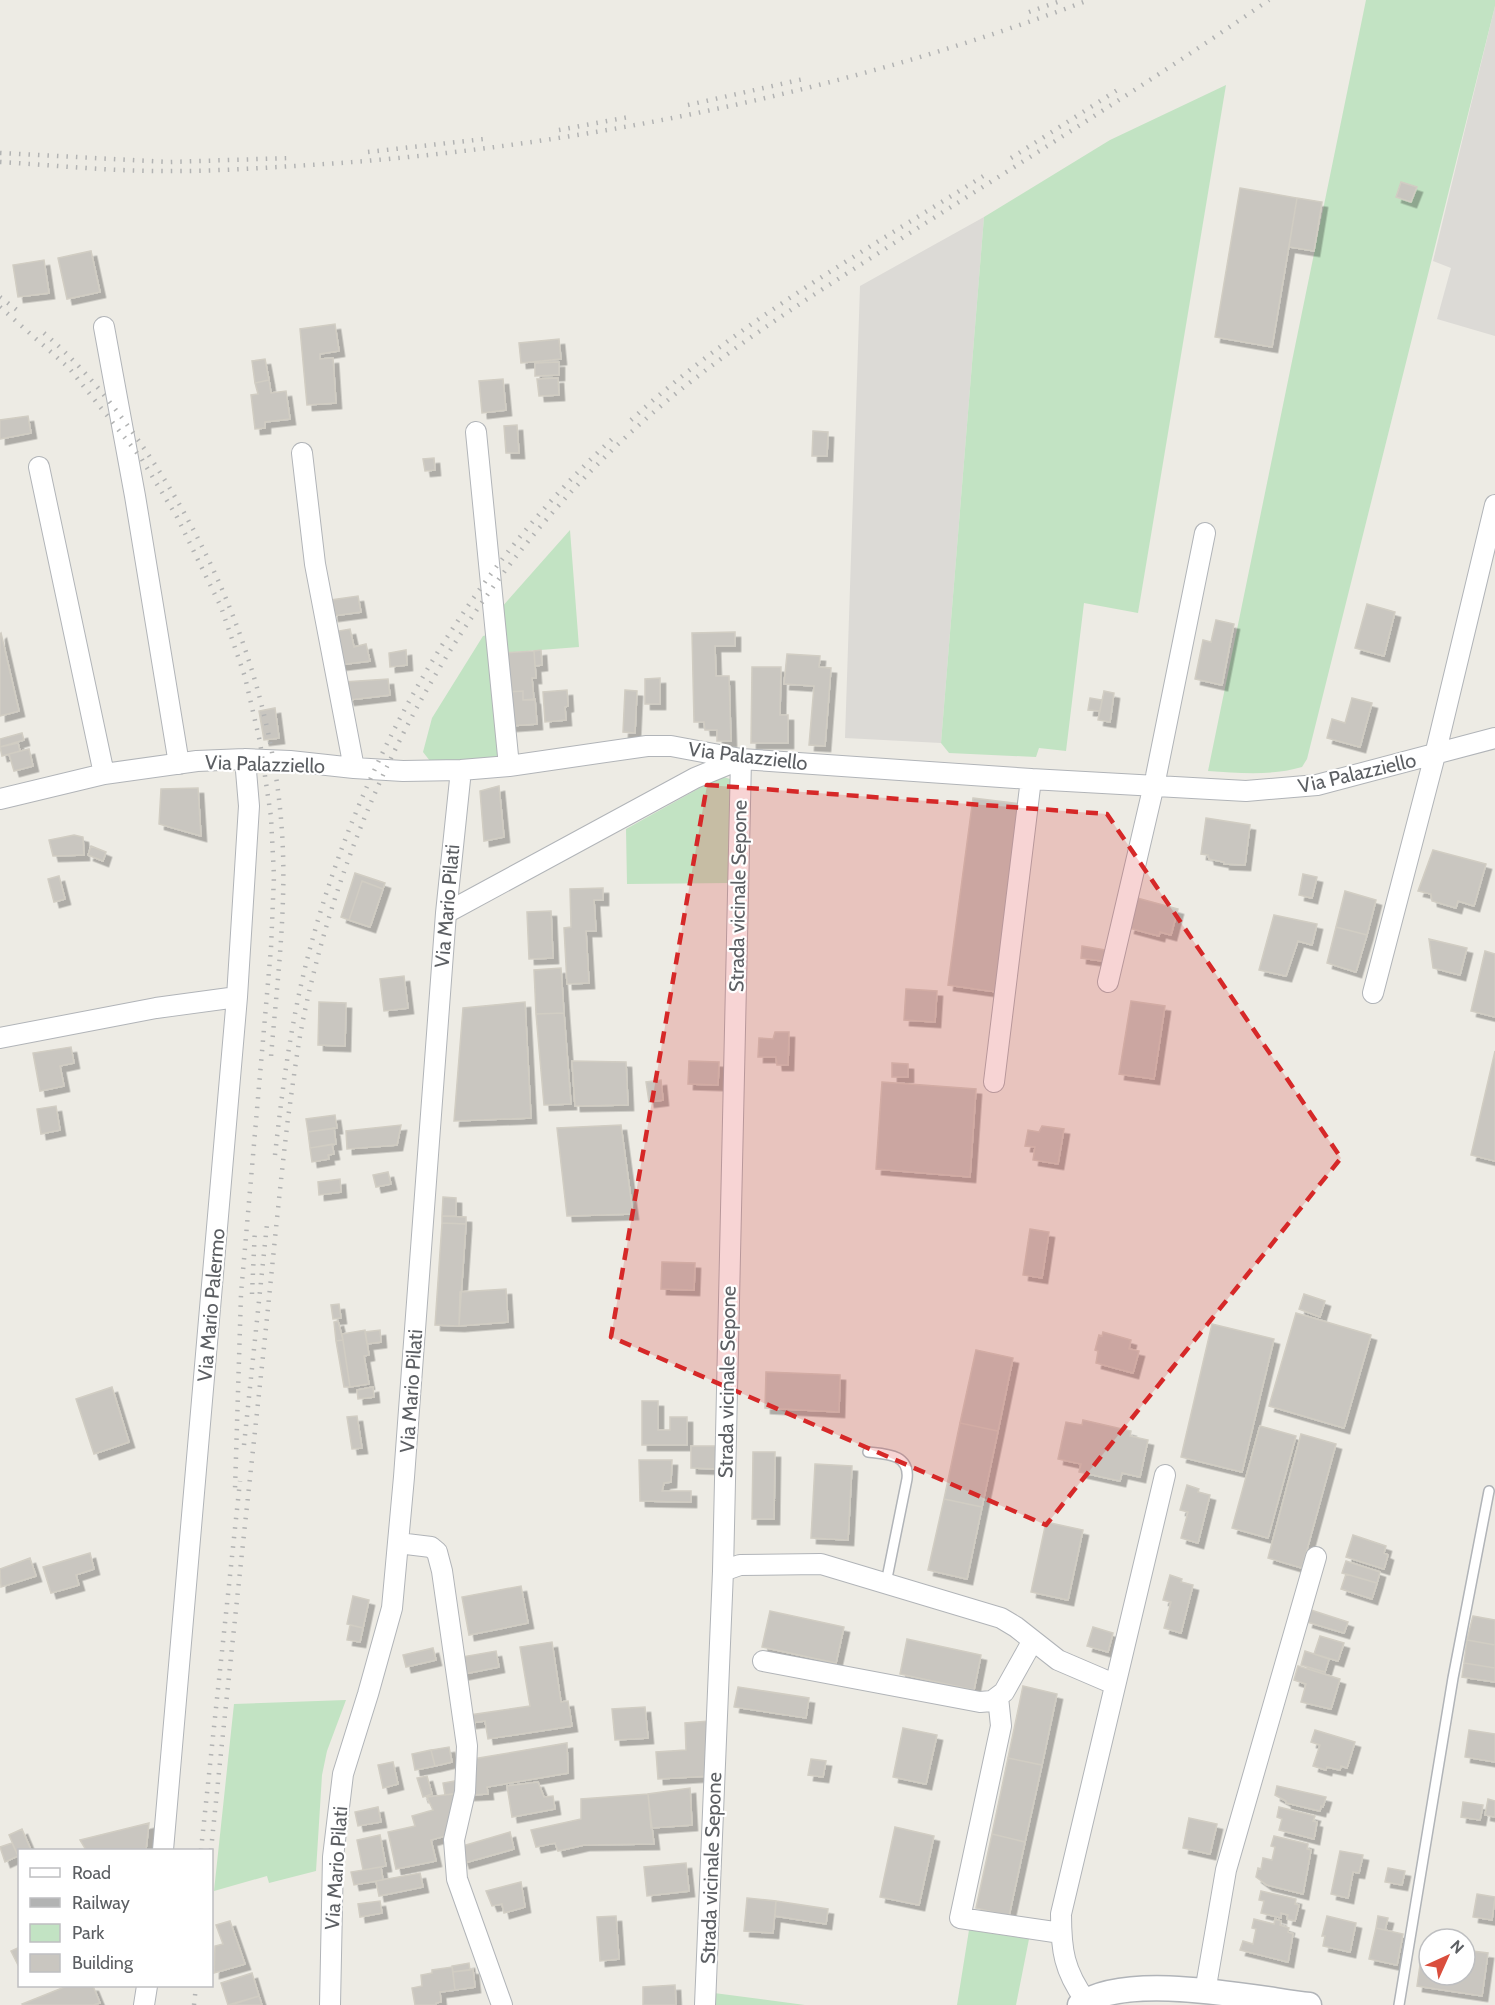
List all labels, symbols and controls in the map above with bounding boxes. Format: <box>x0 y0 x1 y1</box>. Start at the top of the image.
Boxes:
street label: Via Palazziello <box>687 737 809 775</box>
street label: Via Palazziello <box>1296 748 1418 798</box>
street label: Via Palazziello <box>205 750 325 778</box>
street label: Strada vicinale Sepone <box>724 800 752 992</box>
street label: Via Mario Pilati <box>430 843 464 969</box>
street label: Via Mario Palermo <box>192 1227 230 1383</box>
street label: Strada vicinale Sepone <box>713 1286 741 1478</box>
street label: Via Mario Pilati <box>395 1328 427 1454</box>
street label: Strada vicinale Sepone <box>696 1772 726 1964</box>
street label: Via Mario Pilati <box>320 1805 352 1931</box>
legend <box>18 1849 213 1987</box>
text: Road <box>72 1862 111 1884</box>
text: Railway <box>72 1892 130 1914</box>
text: Park <box>72 1922 105 1944</box>
north arrow <box>1417 1927 1477 1987</box>
text: N <box>1447 1936 1468 1957</box>
text: Building <box>72 1952 134 1974</box>

